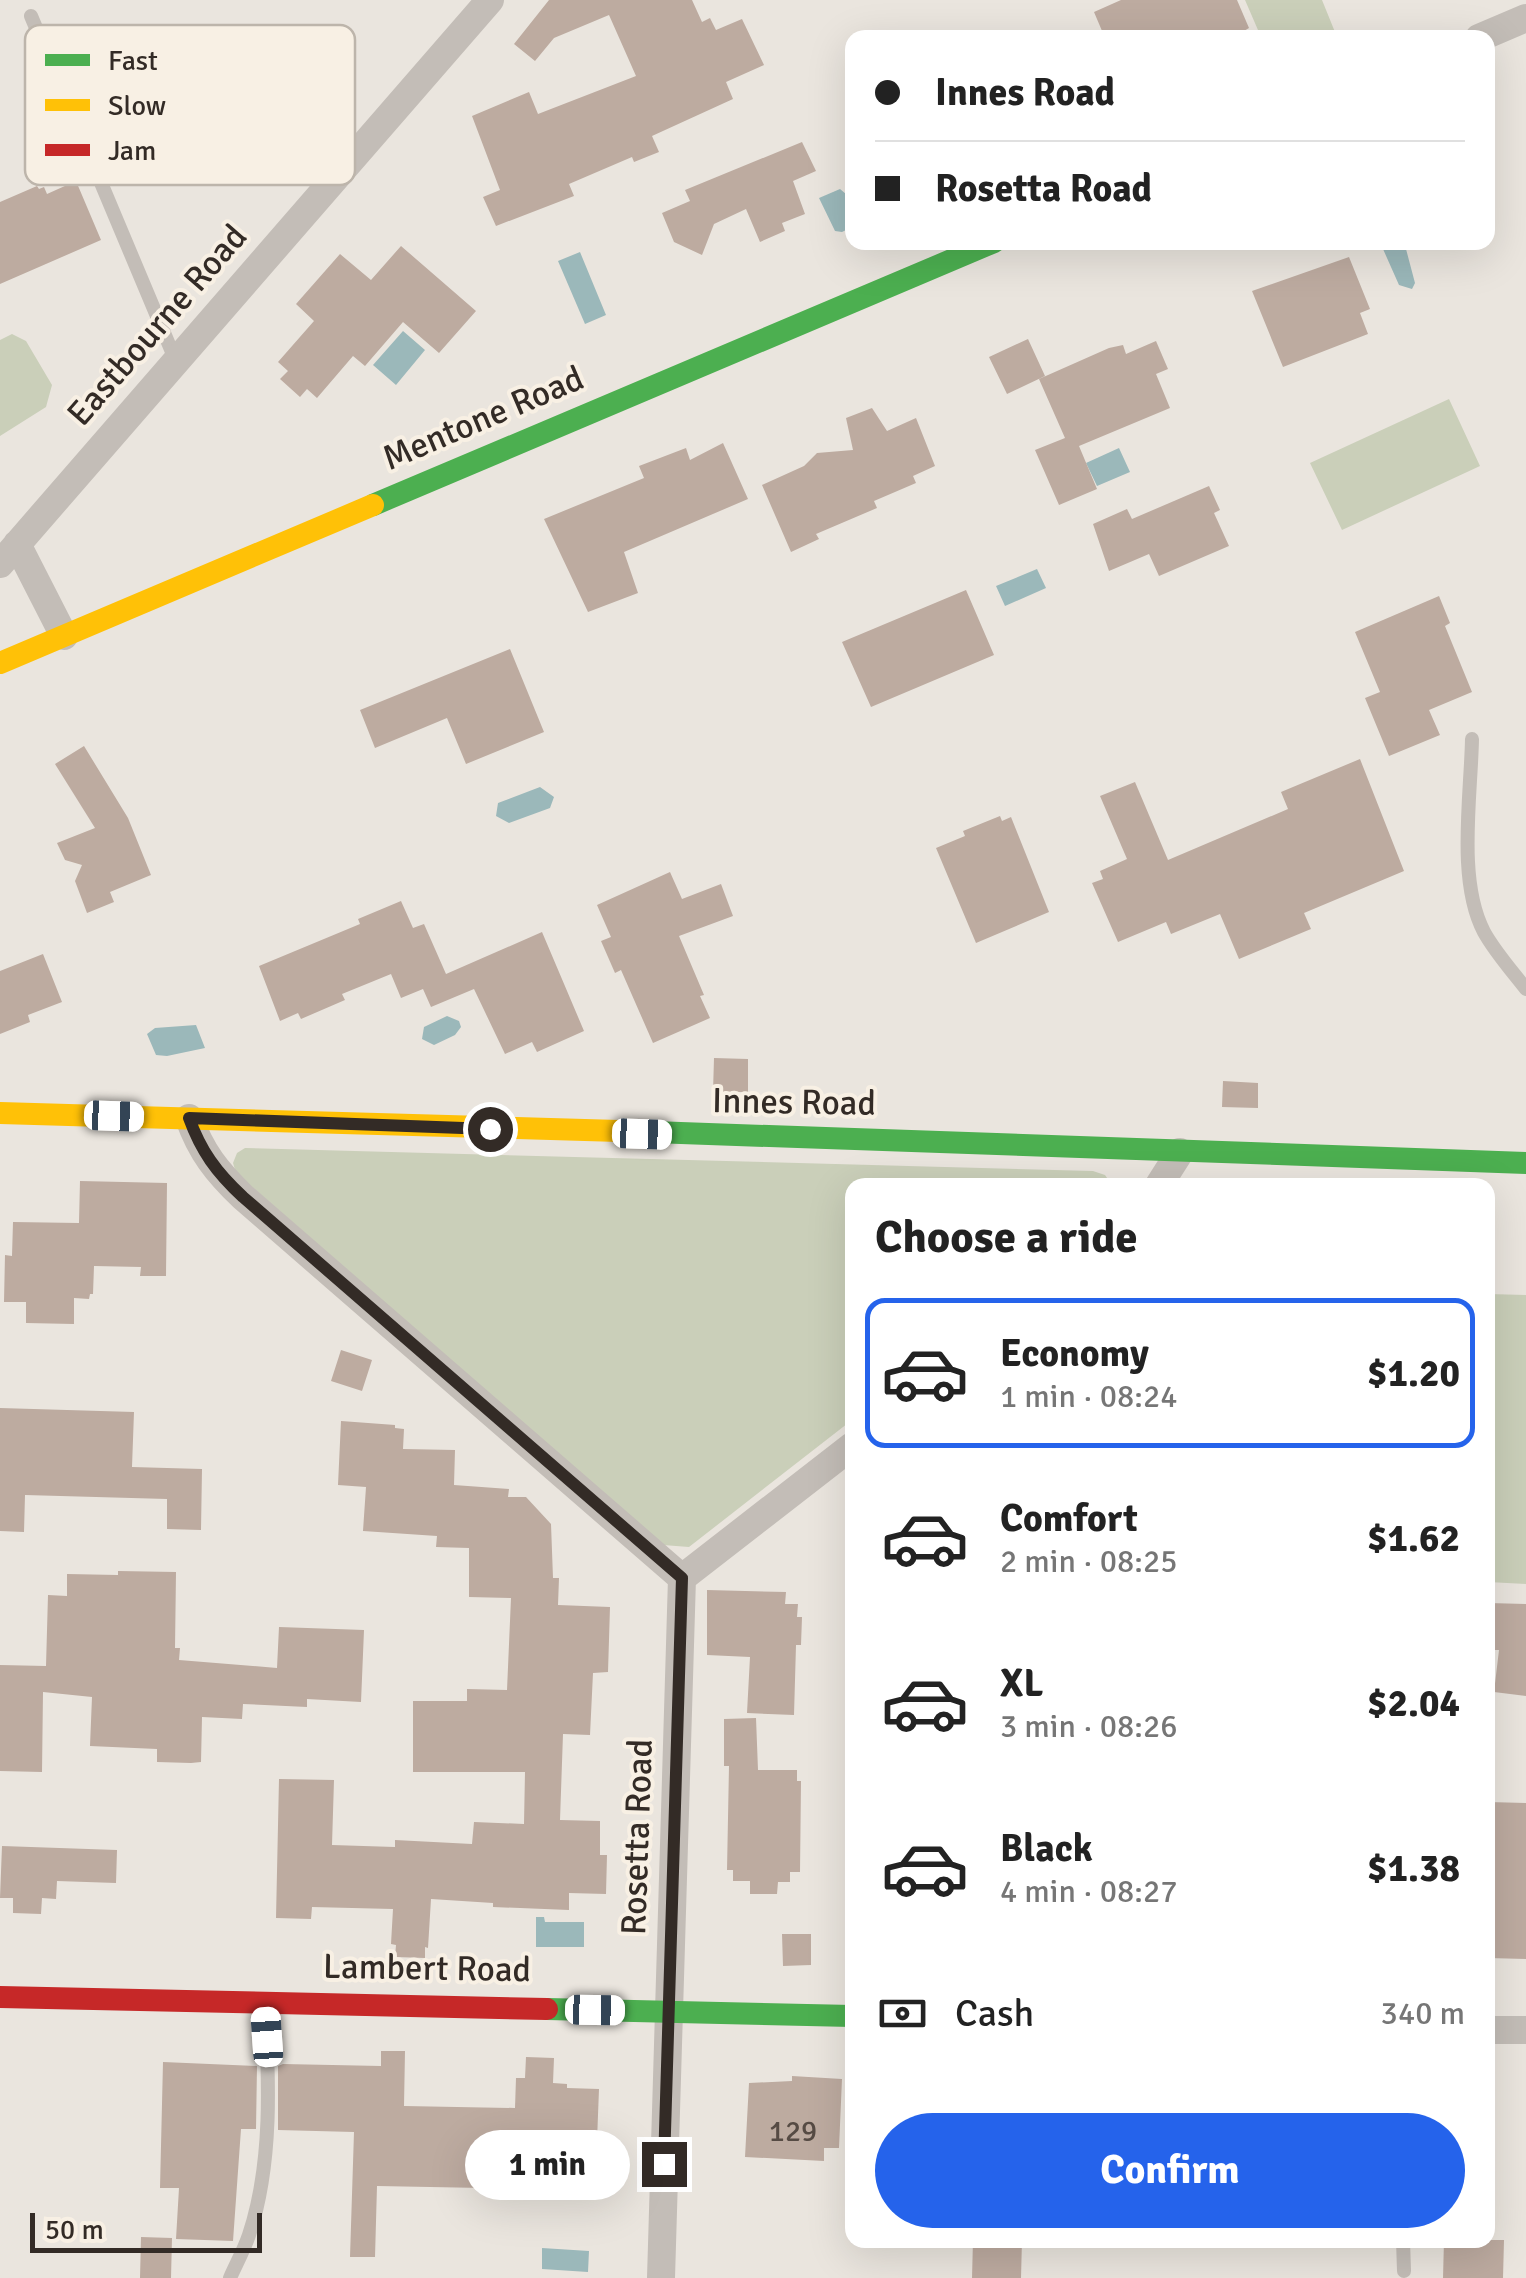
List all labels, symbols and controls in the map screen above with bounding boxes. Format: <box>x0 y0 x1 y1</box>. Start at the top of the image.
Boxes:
legend <box>25 25 355 185</box>
text: Fast <box>108 44 158 78</box>
text: Innes Road <box>935 69 1115 116</box>
text: Slow <box>108 89 166 123</box>
text: Jam <box>108 134 156 168</box>
text: Rosetta Road <box>935 165 1152 212</box>
street label: Eastbourne Road <box>58 216 256 434</box>
street label: Mentone Road <box>376 356 590 480</box>
street label: Innes Road <box>712 1079 876 1125</box>
car <box>83 1100 145 1132</box>
route start <box>468 1107 513 1152</box>
car <box>611 1118 673 1150</box>
text: Choose a ride <box>875 1210 1138 1265</box>
icon: car <box>880 1328 970 1418</box>
text: Economy <box>1000 1330 1149 1377</box>
text: $1.20 <box>1367 1350 1460 1397</box>
text: 1 min · 08:24 <box>1000 1377 1178 1416</box>
icon: car <box>880 1493 970 1583</box>
text: Comfort <box>1000 1495 1138 1542</box>
text: $1.62 <box>1367 1515 1460 1562</box>
text: 2 min · 08:25 <box>1000 1542 1178 1581</box>
icon: car <box>880 1658 970 1748</box>
text: XL <box>1000 1660 1043 1707</box>
text: $2.04 <box>1367 1680 1460 1727</box>
text: 3 min · 08:26 <box>1000 1707 1178 1746</box>
street label: Rosetta Road <box>612 1738 662 1936</box>
icon: car <box>880 1823 970 1913</box>
text: Black <box>1000 1825 1093 1872</box>
text: $1.38 <box>1367 1845 1460 1892</box>
text: 4 min · 08:27 <box>1000 1872 1178 1911</box>
street label: Lambert Road <box>323 1945 531 1991</box>
icon: cash <box>875 1986 930 2041</box>
text: Cash <box>955 1990 1034 2037</box>
car <box>565 1994 625 2026</box>
text: 340 m <box>1381 1994 1465 2033</box>
car <box>250 2006 284 2068</box>
house number: 129 <box>769 2113 817 2150</box>
button: Confirm <box>875 2113 1465 2228</box>
callout: 1 min <box>464 2129 629 2199</box>
route end <box>642 2142 687 2187</box>
text: 1 min <box>509 2145 586 2184</box>
scale bar <box>30 2208 262 2252</box>
text: 50 m <box>45 2213 104 2247</box>

